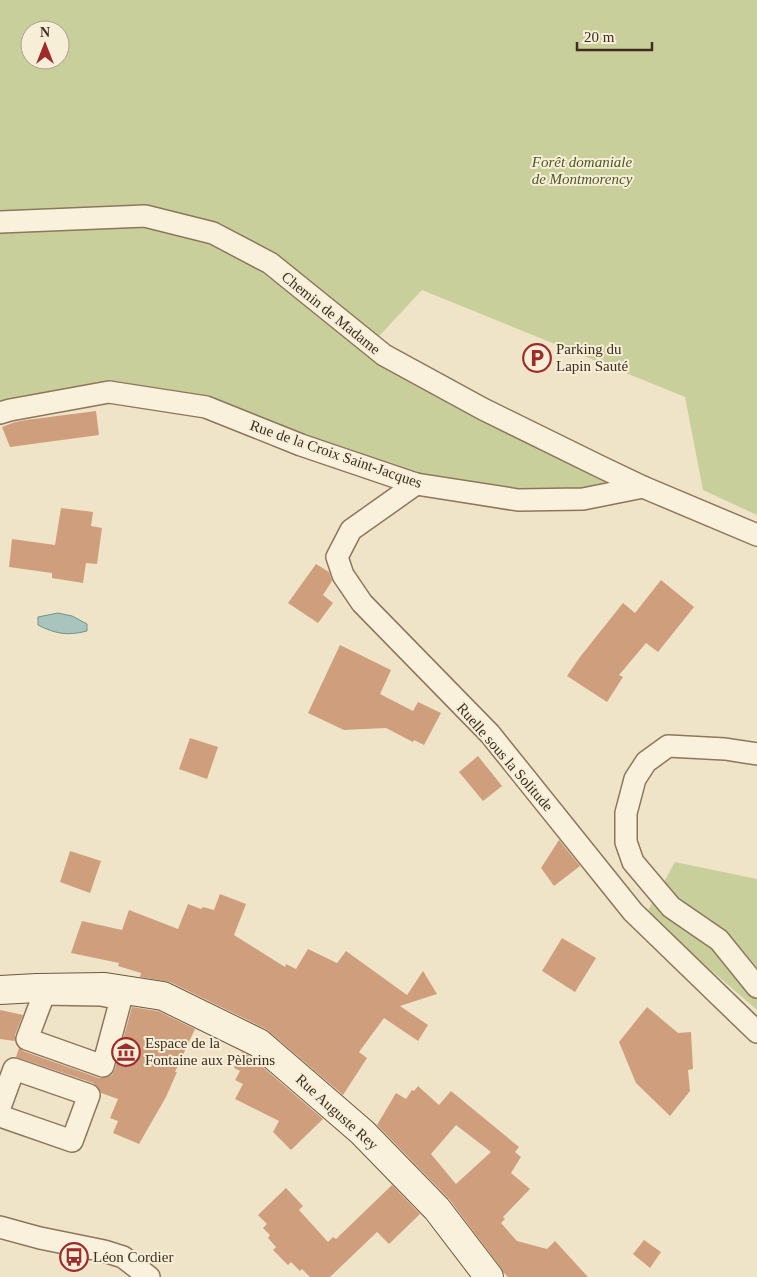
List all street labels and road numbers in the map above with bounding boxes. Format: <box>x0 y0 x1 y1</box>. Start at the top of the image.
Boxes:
street label: Chemin de Madame <box>279 269 384 358</box>
street label: Rue de la Croix Saint-Jacques <box>248 417 424 491</box>
street label: Ruelle sous la Solitude <box>454 700 556 815</box>
street label: Rue Auguste Rey <box>293 1071 382 1153</box>

